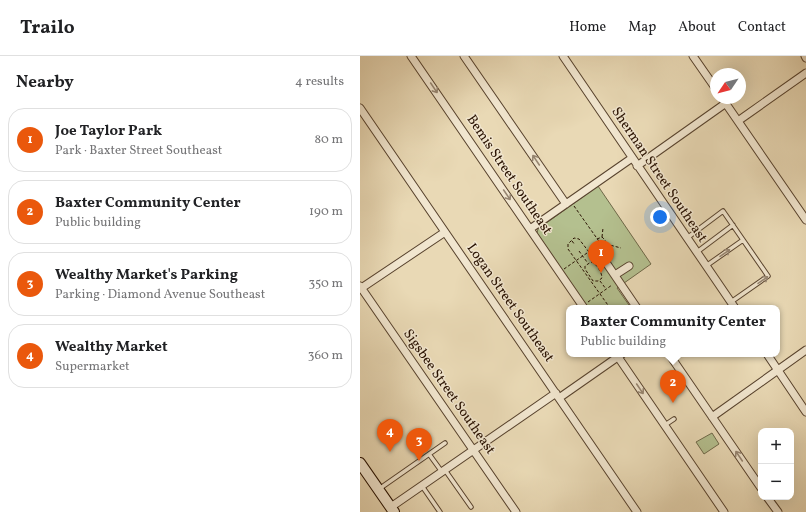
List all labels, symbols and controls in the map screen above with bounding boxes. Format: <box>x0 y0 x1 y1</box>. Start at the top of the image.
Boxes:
text: Trailo <box>20 15 75 41</box>
text: Home <box>569 18 606 37</box>
text: Map <box>628 18 656 37</box>
text: About <box>678 18 716 37</box>
text: Contact <box>738 18 786 37</box>
north arrow <box>710 68 746 104</box>
text: Nearby <box>16 71 74 94</box>
text: 4 results <box>295 73 344 91</box>
one-way arrow <box>430 82 438 94</box>
street label: Sherman Street Southeast <box>607 104 711 246</box>
street label: Bemis Street Southeast <box>462 111 556 239</box>
text: Joe Taylor Park <box>55 121 162 142</box>
text: 1 <box>27 131 33 149</box>
text: 80 m <box>314 131 343 149</box>
text: Park · Baxter Street Southeast <box>55 142 222 160</box>
one-way arrow <box>532 155 540 166</box>
one-way arrow <box>503 190 511 201</box>
text: Baxter Community Center <box>55 193 241 214</box>
text: 2 <box>27 203 33 221</box>
text: 190 m <box>309 203 343 221</box>
your location <box>650 207 670 227</box>
text: Public building <box>55 214 141 232</box>
street label: Logan Street Southeast <box>462 240 558 366</box>
pin: 1 <box>588 240 614 273</box>
one-way arrow <box>719 249 730 257</box>
text: Wealthy Market's Parking <box>55 265 238 286</box>
text: 3 <box>27 275 33 293</box>
text: 350 m <box>308 275 343 293</box>
one-way arrow <box>757 275 768 284</box>
text: Parking · Diamond Avenue Southeast <box>55 286 265 304</box>
popup <box>566 305 780 357</box>
text: Baxter Community Center <box>580 312 766 333</box>
street label: Sigsbee Street Southeast <box>398 325 500 459</box>
text: Public building <box>580 333 666 351</box>
text: Wealthy Market <box>55 337 168 358</box>
text: 4 <box>26 347 34 365</box>
text: 360 m <box>308 347 343 365</box>
text: Supermarket <box>55 358 130 376</box>
pin: 2 <box>660 370 686 403</box>
one-way arrow <box>636 383 644 394</box>
pin: 4 <box>377 419 403 452</box>
pin: 3 <box>406 428 432 461</box>
map controls <box>758 428 794 500</box>
button: + <box>758 428 794 464</box>
one-way arrow <box>735 450 743 461</box>
button: − <box>758 464 794 500</box>

